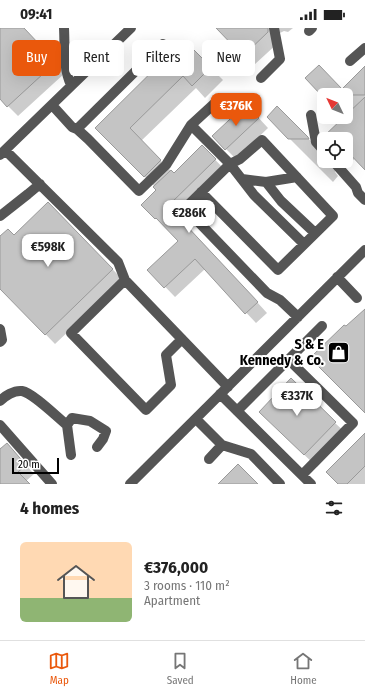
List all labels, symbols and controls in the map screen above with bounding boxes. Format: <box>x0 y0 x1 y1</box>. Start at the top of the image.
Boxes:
text: 09:41 <box>20 5 52 23</box>
chip: Buy <box>12 40 61 76</box>
chip: Rent <box>69 40 124 76</box>
chip: Filters <box>132 40 194 76</box>
chip: New <box>202 40 255 76</box>
north arrow <box>317 88 353 124</box>
map controls <box>317 88 353 168</box>
pin: €376K <box>208 93 264 127</box>
text: €376K <box>220 98 252 113</box>
button: locate <box>317 132 353 168</box>
pin: €286K <box>161 200 217 234</box>
text: €286K <box>172 205 206 220</box>
pin: €598K <box>20 234 76 268</box>
text: €598K <box>31 239 65 254</box>
place label: S & E Kennedy & Co. <box>240 336 324 369</box>
shop icon: S & E Kennedy & Co. <box>326 339 352 365</box>
pin: €337K <box>269 383 325 417</box>
text: €337K <box>281 388 313 403</box>
scale bar <box>12 456 59 475</box>
text: 20 m <box>18 458 40 471</box>
icon: filters <box>323 497 345 519</box>
text: 4 homes <box>20 498 79 519</box>
text: €376,000 <box>144 557 208 578</box>
icon: home <box>52 558 100 606</box>
text: 3 rooms · 110 m² <box>144 578 230 593</box>
text: Apartment <box>144 593 200 608</box>
tab: Map <box>48 650 70 687</box>
tab: Saved <box>167 650 194 687</box>
tab: Home <box>290 650 317 687</box>

